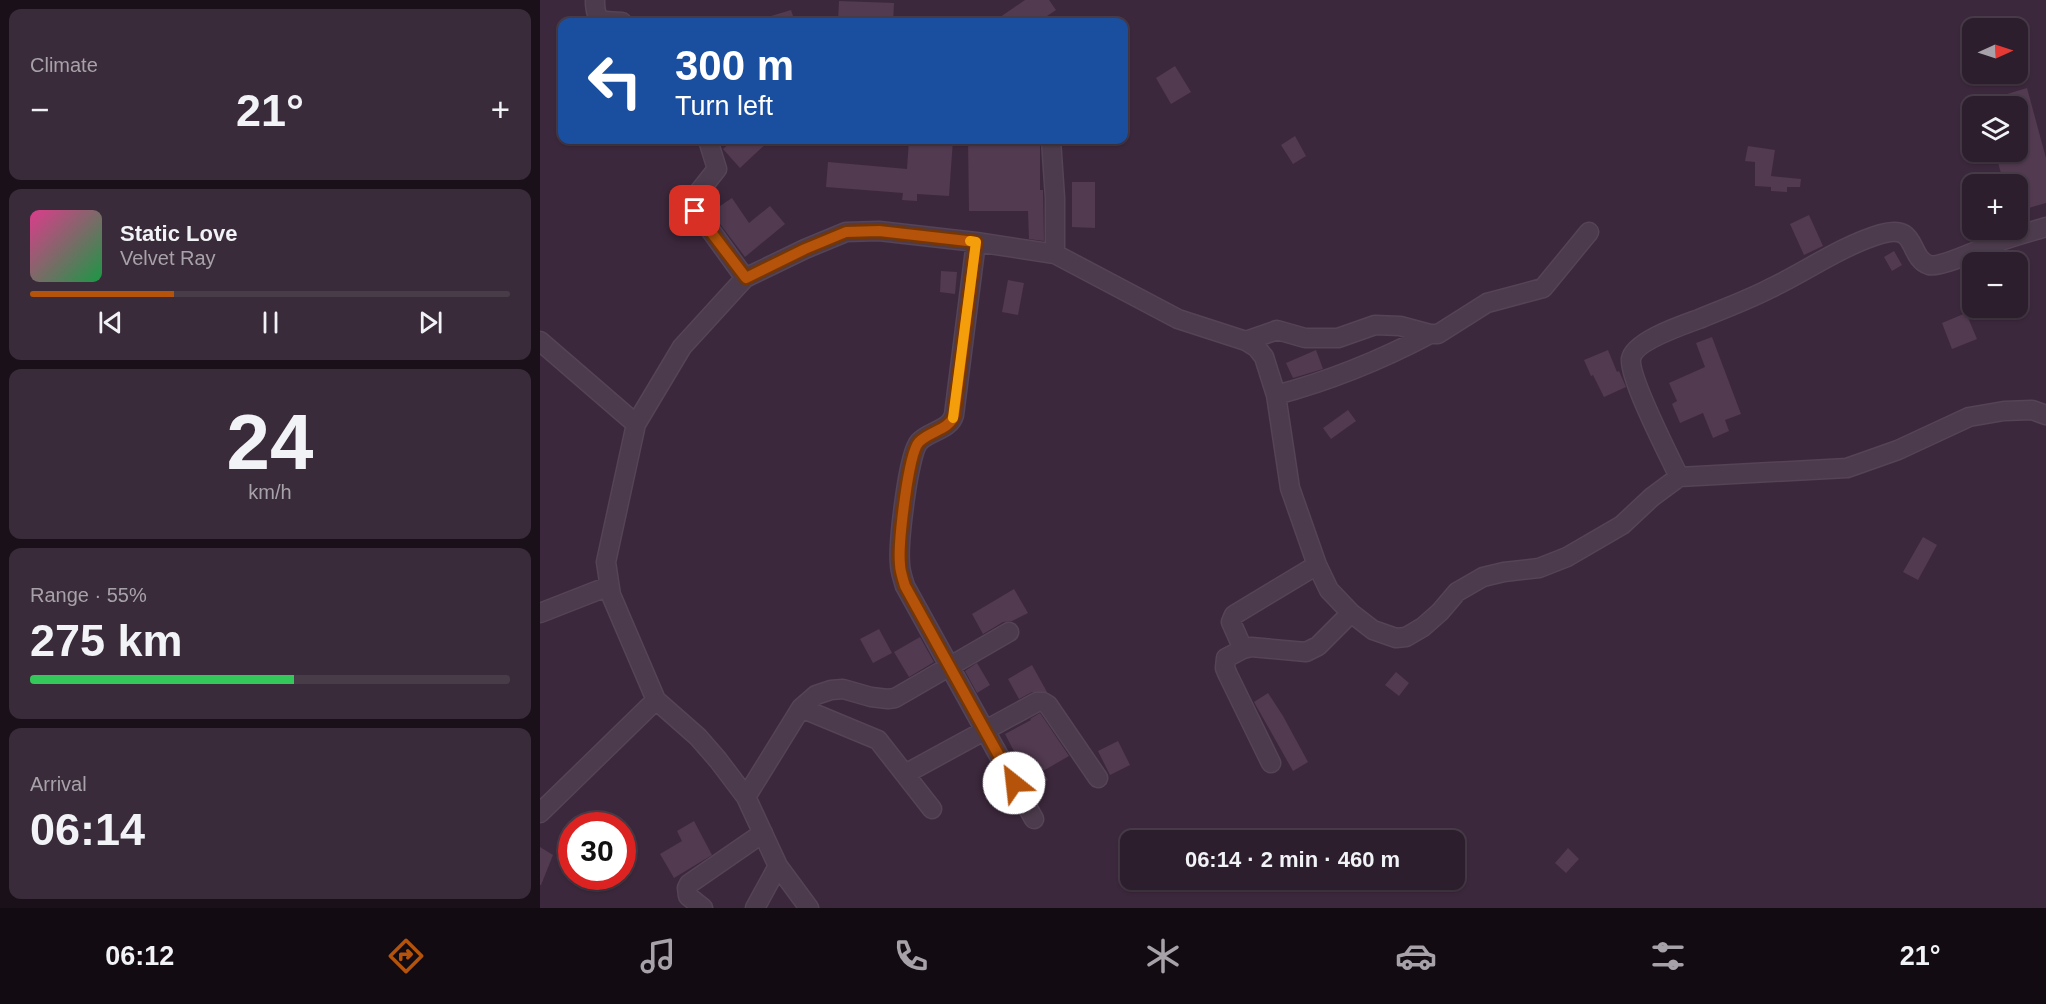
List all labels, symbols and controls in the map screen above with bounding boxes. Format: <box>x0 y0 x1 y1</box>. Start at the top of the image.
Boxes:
north arrow <box>1962 18 2028 84</box>
map controls <box>1962 18 2028 318</box>
icon: left <box>576 42 654 120</box>
text: 300 m <box>675 42 794 89</box>
text: Climate <box>30 54 98 76</box>
text: 21° <box>236 85 304 136</box>
text: − <box>30 91 49 128</box>
text: + <box>491 91 510 128</box>
text: Turn left <box>675 91 773 121</box>
button: layers <box>1962 96 2028 162</box>
button: + <box>1962 174 2028 240</box>
pin <box>669 185 720 236</box>
icon: arrive <box>678 194 711 227</box>
text: Static Love <box>120 221 237 246</box>
text: Velvet Ray <box>120 247 216 269</box>
button: − <box>1962 252 2028 318</box>
icon: previous <box>94 306 127 339</box>
icon: pause <box>254 306 287 339</box>
icon: next <box>414 306 447 339</box>
text: 24 <box>227 398 313 486</box>
text: km/h <box>248 481 292 503</box>
text: Range · 55% <box>30 584 147 606</box>
text: 275 km <box>30 615 183 666</box>
position arrow <box>982 751 1046 815</box>
text: Arrival <box>30 773 87 795</box>
text: 06:14 <box>30 804 145 855</box>
speed limit sign: 30 <box>558 812 636 890</box>
text: 06:14 · 2 min · 460 m <box>1185 847 1400 872</box>
icon: directions <box>385 935 427 977</box>
icon: music <box>637 935 679 977</box>
icon: phone <box>890 935 932 977</box>
icon: climate <box>1142 935 1184 977</box>
icon: car <box>1395 935 1437 977</box>
icon: filters <box>1647 935 1689 977</box>
text: 06:12 <box>105 941 174 971</box>
text: 21° <box>1900 941 1941 971</box>

